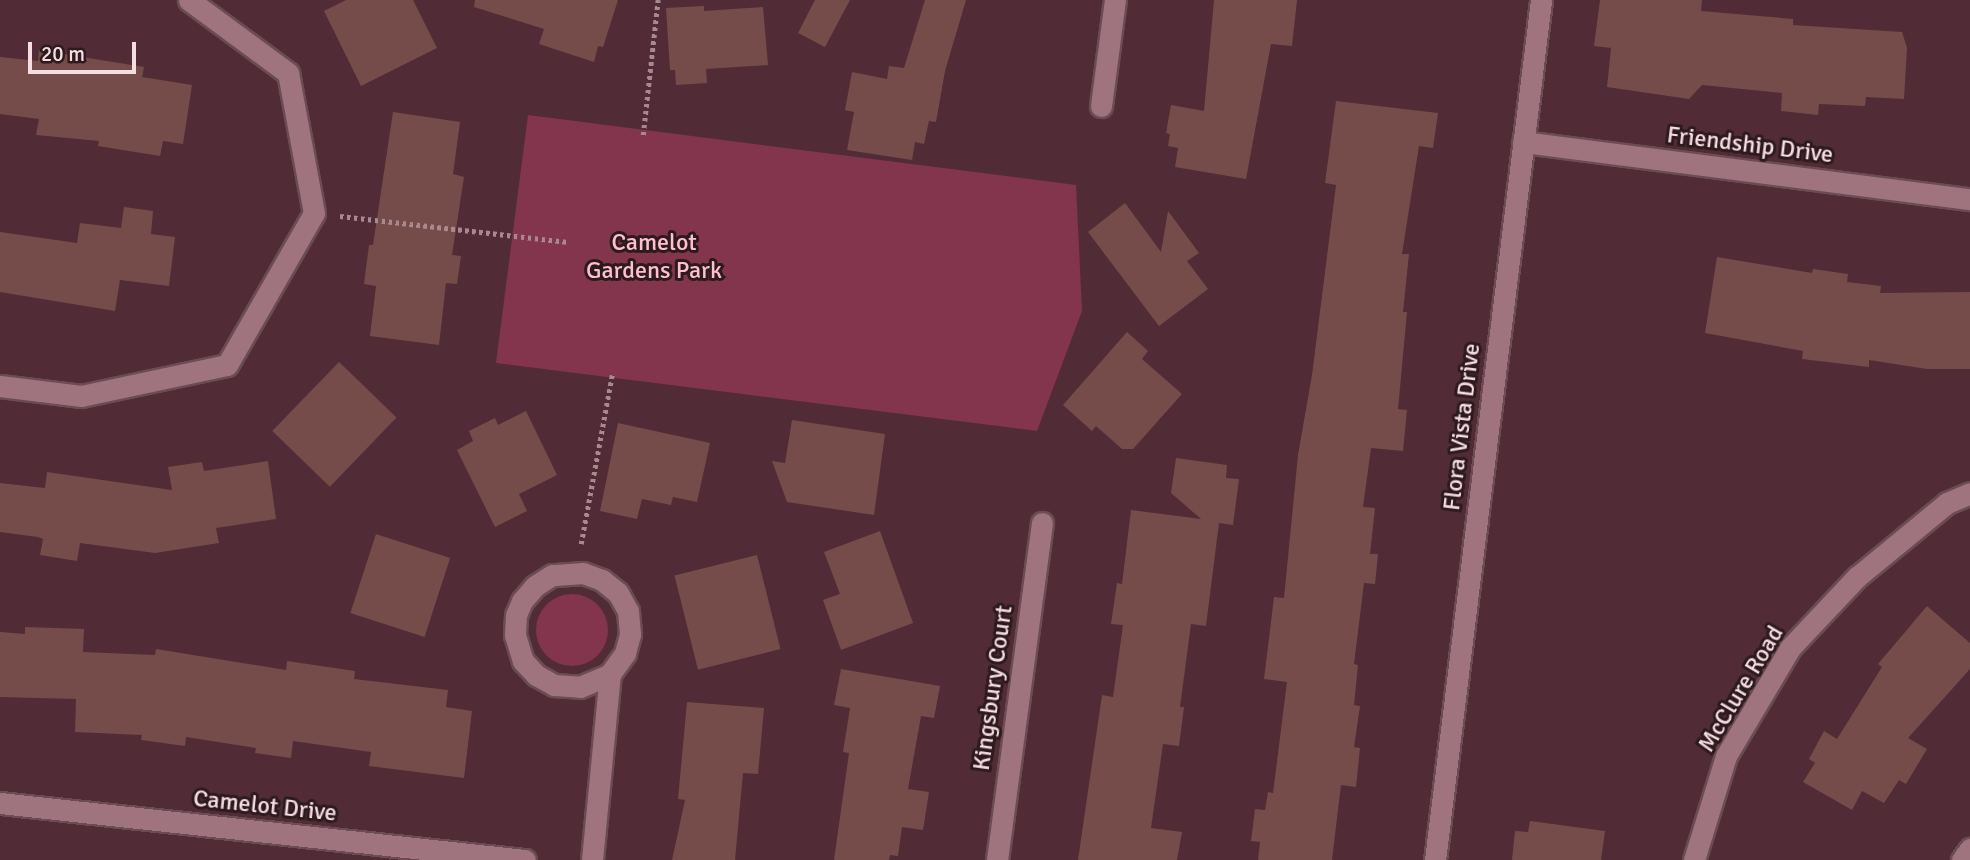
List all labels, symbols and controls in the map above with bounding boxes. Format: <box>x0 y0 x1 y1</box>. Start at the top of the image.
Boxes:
scale bar <box>32 28 140 72</box>
text: 20 m <box>41 41 85 67</box>
street label: Friendship Drive <box>1665 121 1835 169</box>
park label: Camelot Gardens Park <box>586 229 722 285</box>
street label: Flora Vista Drive <box>1437 342 1487 512</box>
street label: Kingsbury Court <box>967 604 1019 772</box>
street label: McClure Road <box>1692 621 1790 757</box>
street label: Camelot Drive <box>192 784 338 828</box>

